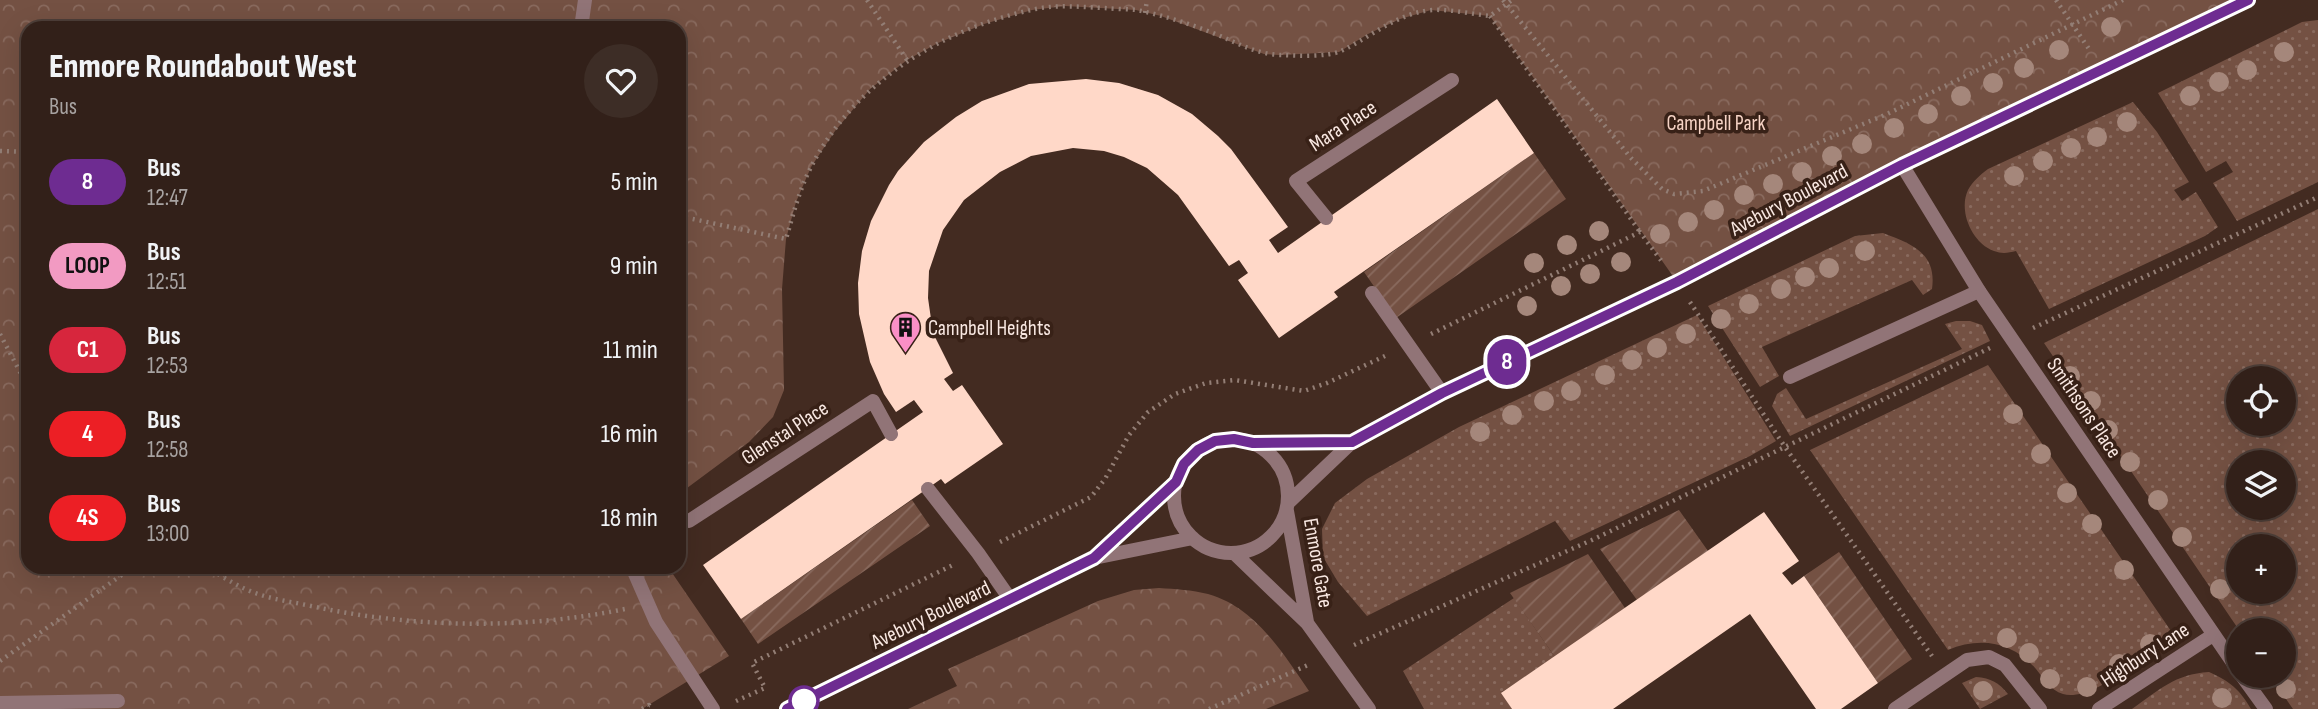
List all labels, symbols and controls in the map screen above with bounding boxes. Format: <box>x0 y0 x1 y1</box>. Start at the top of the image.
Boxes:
button: heart <box>584 44 658 118</box>
text: Enmore Roundabout West <box>49 47 356 87</box>
text: Bus <box>49 93 77 121</box>
street label: Mara Place <box>1305 95 1381 157</box>
park label: Campbell Park <box>1666 111 1766 136</box>
text: Bus <box>147 153 181 184</box>
street label: Avebury Boulevard <box>1725 159 1852 242</box>
text: 8 <box>82 167 93 196</box>
text: 5 min <box>611 167 658 198</box>
text: 12:47 <box>147 184 188 212</box>
text: Bus <box>147 237 181 268</box>
text: LOOP <box>65 251 110 280</box>
text: 9 min <box>610 251 658 282</box>
text: 12:51 <box>147 268 186 296</box>
building icon: Campbell Heights <box>888 311 922 355</box>
place label: Campbell Heights <box>928 316 1051 341</box>
text: Bus <box>147 321 181 352</box>
text: C1 <box>77 335 98 364</box>
text: 11 min <box>603 335 658 366</box>
line badge: 8 <box>1484 339 1530 385</box>
text: 8 <box>1501 347 1513 376</box>
text: 12:53 <box>147 352 188 380</box>
street label: Smithsons Place <box>2041 353 2127 463</box>
map controls <box>2226 366 2296 688</box>
button: locate <box>2226 366 2296 436</box>
street label: Glenstal Place <box>737 396 833 470</box>
text: Bus <box>147 405 181 436</box>
text: 4 <box>82 419 93 448</box>
text: 16 min <box>601 419 658 450</box>
text: 12:58 <box>147 436 188 464</box>
button: layers <box>2226 450 2296 520</box>
text: Bus <box>147 489 181 520</box>
text: 4S <box>76 503 99 532</box>
text: 18 min <box>601 503 658 534</box>
street label: Enmore Gate <box>1298 516 1338 610</box>
text: 13:00 <box>147 520 190 548</box>
button: + <box>2226 534 2296 604</box>
street label: Avebury Boulevard <box>866 575 995 655</box>
street label: Highbury Lane <box>2096 617 2194 693</box>
button: − <box>2226 618 2296 688</box>
unlabelled marker <box>789 686 819 709</box>

